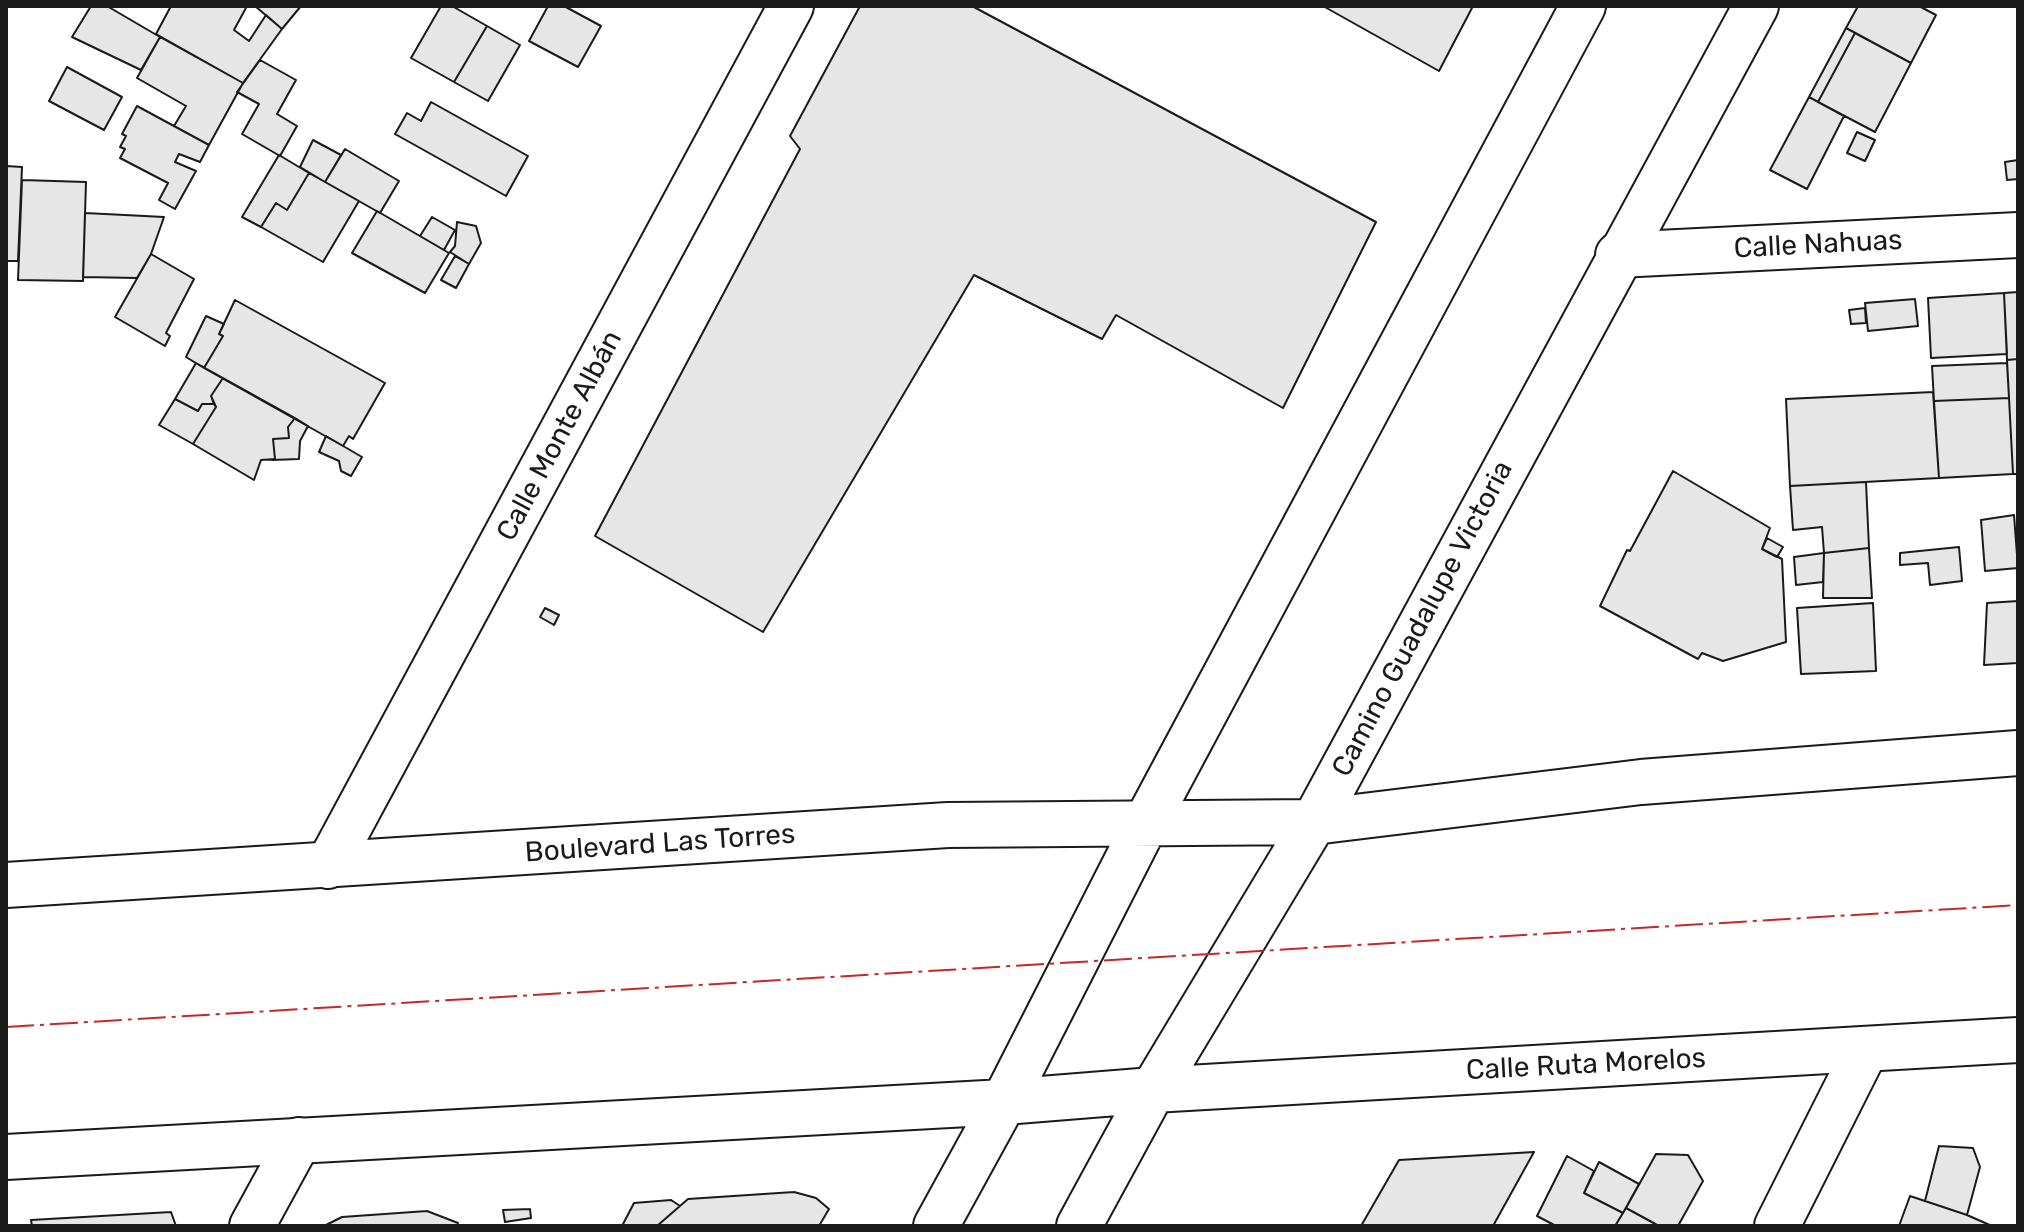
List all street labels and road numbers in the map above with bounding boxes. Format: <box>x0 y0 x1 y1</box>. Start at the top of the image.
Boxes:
street label: Calle Nahuas <box>1733 224 1903 266</box>
street label: Calle Monte Albán <box>490 325 630 547</box>
street label: Camino Guadalupe Victoria <box>1325 456 1521 782</box>
street label: Boulevard Las Torres <box>524 818 796 870</box>
street label: Calle Ruta Morelos <box>1465 1042 1707 1088</box>

